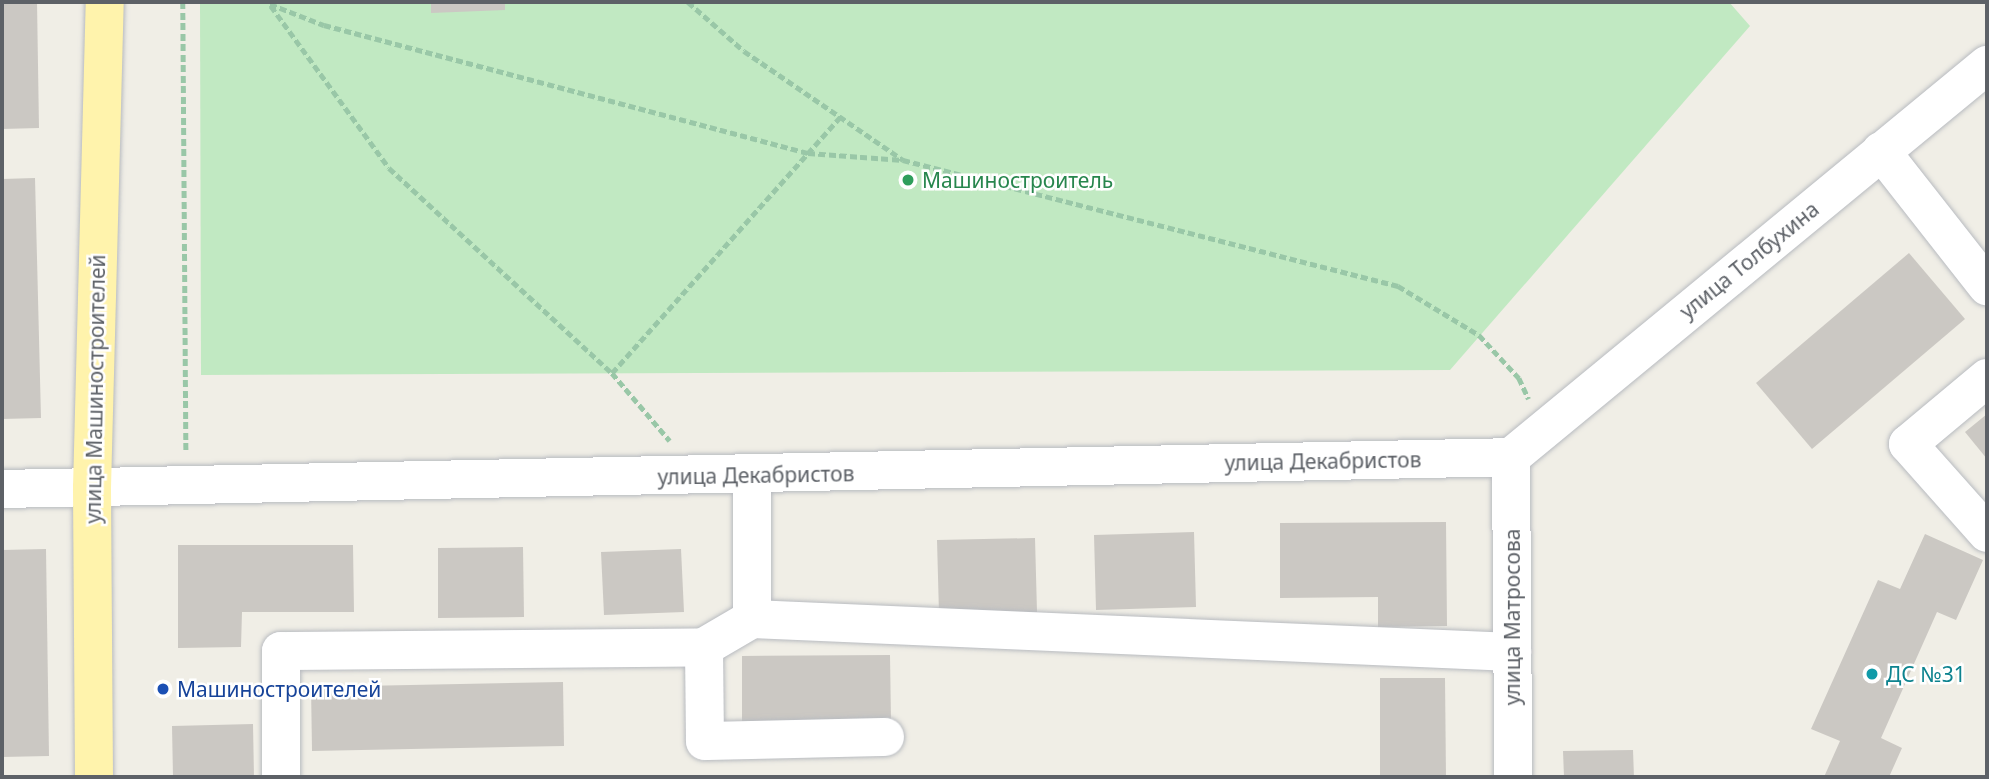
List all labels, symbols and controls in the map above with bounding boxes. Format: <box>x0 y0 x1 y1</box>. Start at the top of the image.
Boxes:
place label: Машиностроитель <box>922 167 1113 193</box>
marker: Машиностроитель <box>900 172 916 188</box>
street label: улица Толбухина <box>1674 196 1824 324</box>
street label: улица Машиностроителей <box>80 254 110 524</box>
street label: улица Декабристов <box>1224 447 1422 475</box>
street label: улица Декабристов <box>657 461 855 489</box>
street label: улица Матросова <box>1499 529 1525 705</box>
place label: ДС №31 <box>1886 661 1966 687</box>
marker: ДС №31 <box>1864 666 1880 682</box>
place label: Машиностроителей <box>177 676 381 702</box>
marker: Машиностроителей <box>155 681 171 697</box>

